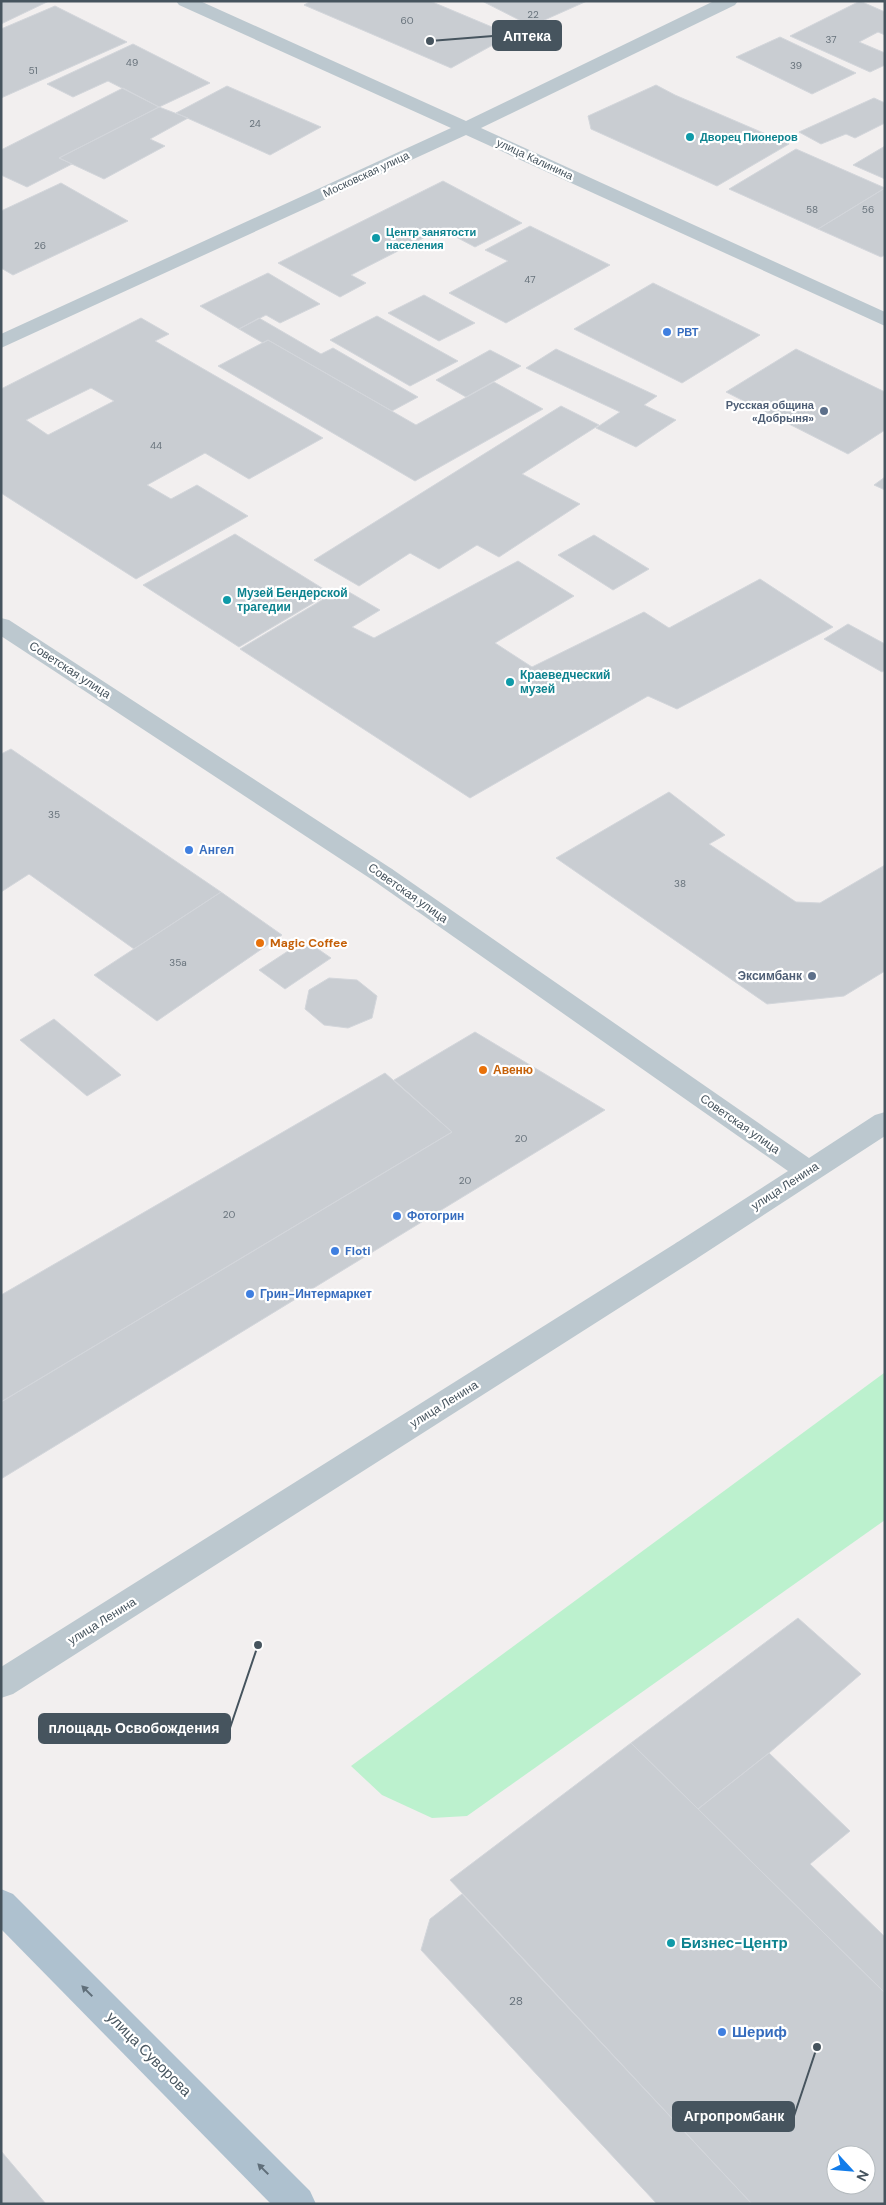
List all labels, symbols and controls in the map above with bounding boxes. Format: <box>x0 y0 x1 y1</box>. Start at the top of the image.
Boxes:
house number: 22 <box>527 8 539 21</box>
house number: 60 <box>400 14 414 27</box>
callout: Аптека <box>493 21 561 50</box>
text: Аптека <box>503 27 551 45</box>
house number: 37 <box>825 33 837 46</box>
house number: 49 <box>126 56 138 69</box>
house number: 39 <box>790 59 802 72</box>
house number: 51 <box>28 64 38 77</box>
house number: 24 <box>249 117 261 130</box>
place label: Дворец Пионеров <box>700 130 798 144</box>
marker: Дворец Пионеров <box>684 131 696 143</box>
street label: улица Калинина <box>495 135 576 183</box>
street label: Московская улица <box>321 148 412 200</box>
house number: 58 <box>806 203 818 216</box>
house number: 56 <box>862 203 874 216</box>
place label: Центр занятости населения <box>386 225 476 252</box>
marker: Центр занятости населения <box>370 232 382 244</box>
house number: 26 <box>34 239 46 252</box>
house number: 47 <box>524 273 536 286</box>
place label: РВТ <box>677 325 699 339</box>
marker: РВТ <box>661 326 673 338</box>
place label: Русская община «Добрыня» <box>726 398 815 425</box>
marker: Русская община «Добрыня» <box>818 405 830 417</box>
house number: 44 <box>150 439 162 452</box>
place label: Музей Бендерской трагедии <box>237 585 348 615</box>
marker: Музей Бендерской трагедии <box>221 594 233 606</box>
street label: Советская улица <box>26 638 114 703</box>
place label: Краеведческий музей <box>520 667 610 697</box>
marker: Краеведческий музей <box>504 676 516 688</box>
house number: 35 <box>48 808 60 821</box>
place label: Ангел <box>199 842 234 858</box>
marker: Ангел <box>183 844 195 856</box>
street label: Советская улица <box>365 859 451 927</box>
house number: 38 <box>674 877 686 890</box>
place label: Magic Coffee <box>270 935 348 951</box>
marker: Magic Coffee <box>254 937 266 949</box>
house number: 35a <box>169 956 187 969</box>
place label: Эксимбанк <box>738 968 803 984</box>
marker: Эксимбанк <box>806 970 818 982</box>
place label: Авеню <box>493 1062 533 1078</box>
marker: Авеню <box>477 1064 489 1076</box>
street label: Советская улица <box>697 1090 783 1158</box>
house number: 20 <box>515 1132 527 1145</box>
street label: улица Ленина <box>748 1158 822 1214</box>
house number: 20 <box>459 1174 471 1187</box>
house number: 20 <box>223 1208 235 1221</box>
place label: Фотогрин <box>407 1208 464 1224</box>
marker: Фотогрин <box>391 1210 403 1222</box>
place label: Floti <box>345 1243 370 1259</box>
marker: Floti <box>329 1245 341 1257</box>
place label: Грин-Интермаркет <box>260 1286 372 1302</box>
marker: Грин-Интермаркет <box>244 1288 256 1300</box>
street label: улица Ленина <box>407 1377 481 1431</box>
street label: улица Ленина <box>65 1594 139 1648</box>
callout: площадь Освобождения <box>39 1714 230 1743</box>
text: площадь Освобождения <box>49 1719 219 1737</box>
place label: Бизнес-Центр <box>681 1933 788 1953</box>
marker: Бизнес-Центр <box>665 1937 677 1949</box>
one-way arrow <box>81 1985 93 1997</box>
house number: 28 <box>509 1993 523 2009</box>
street label: улица Суворова <box>102 2007 196 2101</box>
place label: Шериф <box>732 2022 787 2042</box>
marker: Шериф <box>716 2026 728 2038</box>
callout: Агропромбанк <box>673 2102 794 2131</box>
text: Агропромбанк <box>684 2107 785 2125</box>
north arrow <box>826 2145 876 2195</box>
one-way arrow <box>257 2163 269 2175</box>
text: N <box>852 2167 873 2184</box>

